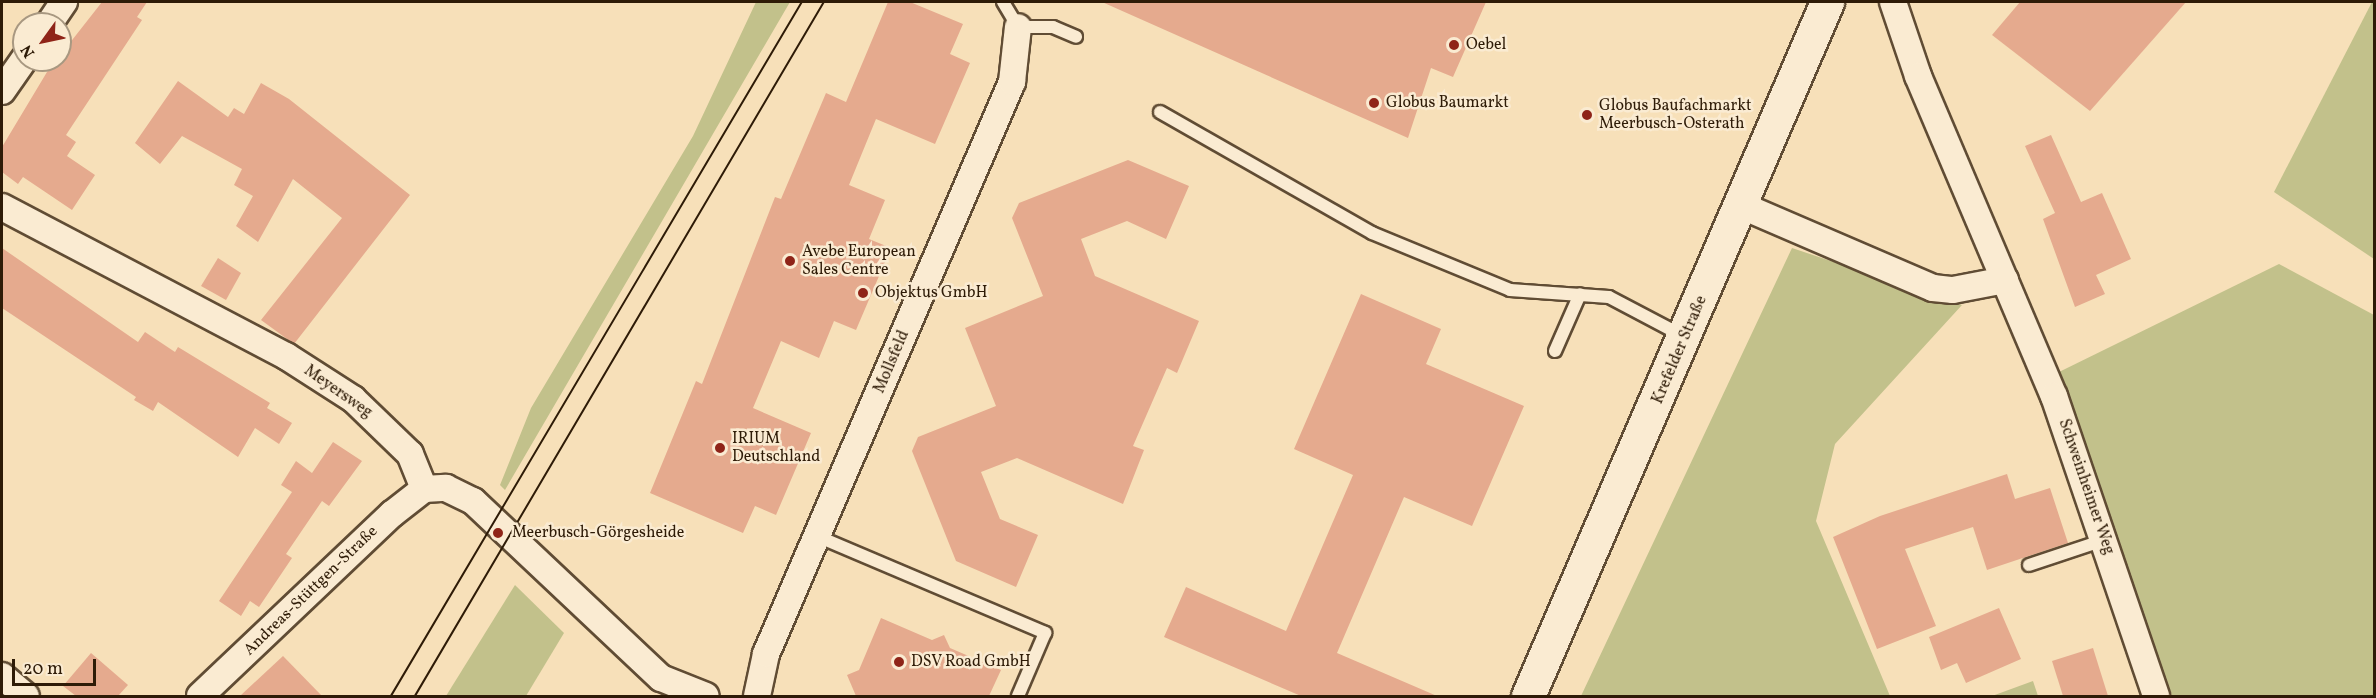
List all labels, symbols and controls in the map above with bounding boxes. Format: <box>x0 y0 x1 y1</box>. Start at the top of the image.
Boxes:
north arrow <box>12 12 72 72</box>
place label: Oebel <box>1466 35 1506 55</box>
marker: Oebel <box>1447 38 1461 52</box>
text: N <box>16 40 41 62</box>
place label: Globus Baumarkt <box>1386 93 1509 113</box>
marker: Globus Baumarkt <box>1367 96 1381 110</box>
place label: Globus Baufachmarkt Meerbusch-Osterath <box>1599 96 1752 134</box>
marker: Globus Baufachmarkt Meerbusch-Osterath <box>1580 108 1594 122</box>
place label: Avebe European Sales Centre <box>802 242 916 280</box>
marker: Avebe European Sales Centre <box>783 254 797 268</box>
place label: Objektus GmbH <box>875 283 988 303</box>
marker: Objektus GmbH <box>856 286 870 300</box>
street label: Krefelder Straße <box>1649 293 1711 407</box>
street label: Mollsfeld <box>870 328 914 396</box>
street label: Meyersweg <box>300 361 376 423</box>
street label: Schweinheimer Weg <box>2054 416 2118 558</box>
place label: IRIUM Deutschland <box>732 429 820 467</box>
marker: IRIUM Deutschland <box>713 441 727 455</box>
street label: Andreas-Stüttgen-Straße <box>240 522 382 660</box>
place label: Meerbusch-Görgesheide <box>512 523 684 543</box>
marker: Meerbusch-Görgesheide <box>489 524 507 542</box>
scale bar <box>15 647 99 685</box>
place label: DSV Road GmbH <box>911 652 1031 672</box>
marker: DSV Road GmbH <box>892 655 906 669</box>
text: 20 m <box>23 657 63 682</box>

